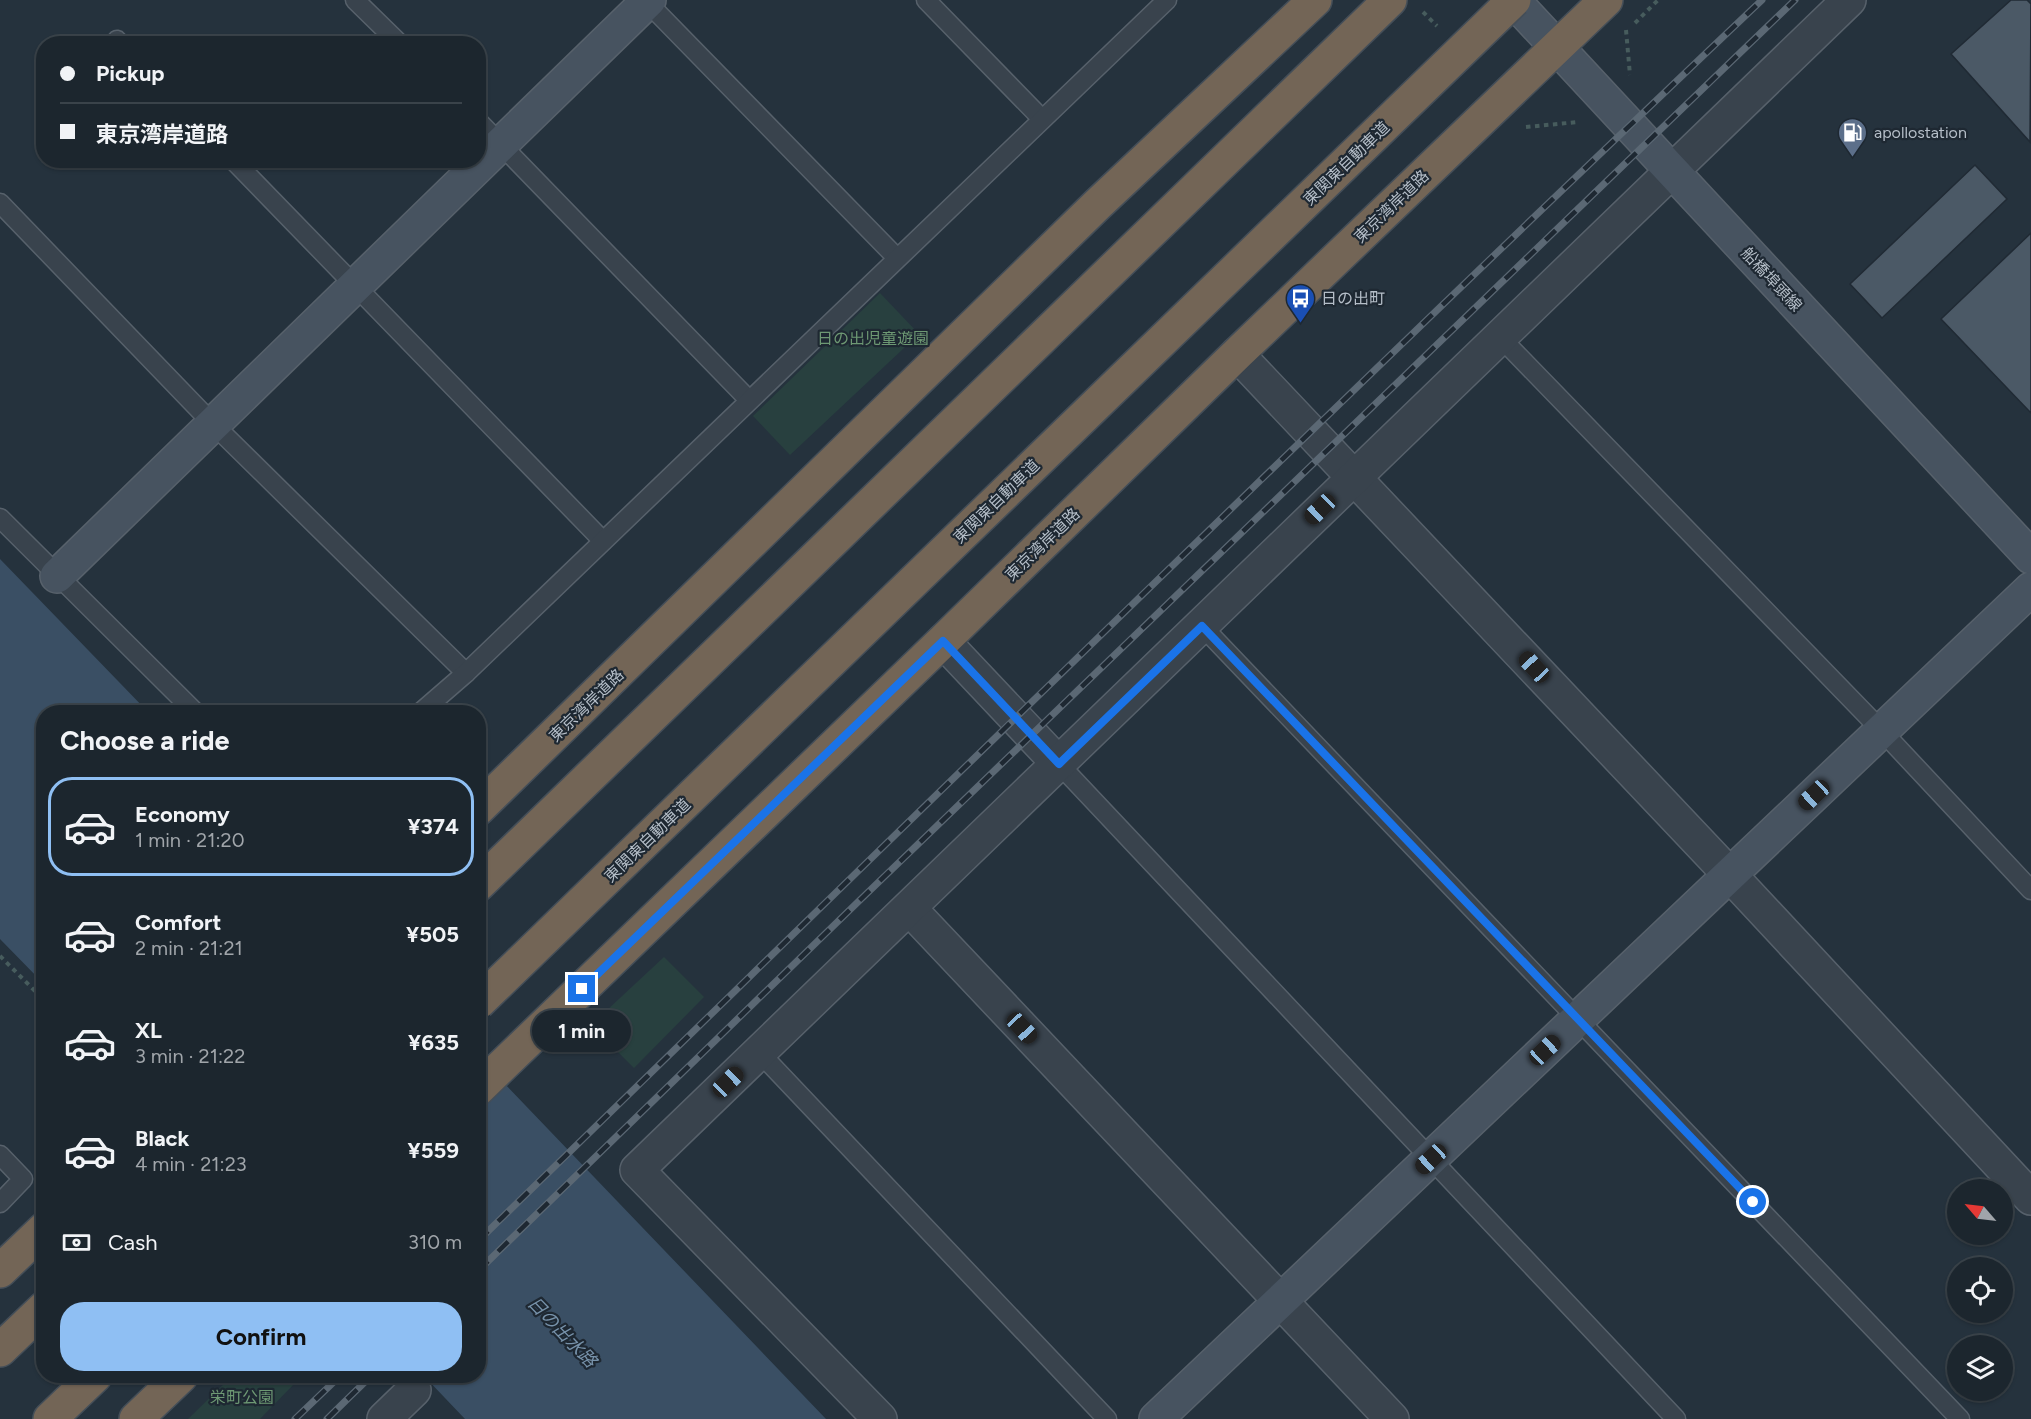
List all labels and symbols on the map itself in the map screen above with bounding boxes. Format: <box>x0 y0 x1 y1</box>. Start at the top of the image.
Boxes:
fuel station icon: apollostation <box>1837 116 1869 158</box>
street label: 東関東自動車道 <box>1299 118 1393 209</box>
place label: apollostation <box>1874 123 1967 142</box>
street label: 東京湾岸道路 <box>1350 166 1432 247</box>
street label: 船橋埠頭線 <box>1737 244 1806 315</box>
bus stop icon: 日の出町 <box>1284 282 1316 324</box>
place label: 日の出町 <box>1321 289 1385 308</box>
park label: 日の出児童遊園 <box>817 329 929 348</box>
street label: 東関東自動車道 <box>949 456 1043 547</box>
car <box>1301 490 1339 528</box>
street label: 東京湾岸道路 <box>1001 504 1083 585</box>
car <box>1515 648 1553 686</box>
street label: 東京湾岸道路 <box>545 665 627 746</box>
car <box>1795 776 1833 814</box>
street label: 東関東自動車道 <box>600 795 694 886</box>
route end <box>568 975 595 1002</box>
car <box>1003 1009 1041 1047</box>
callout: 1 min <box>532 1010 632 1052</box>
car <box>1526 1031 1564 1069</box>
car <box>709 1063 747 1101</box>
car <box>1412 1140 1450 1178</box>
north arrow <box>1947 1179 2013 1245</box>
route start <box>1739 1188 1766 1215</box>
water label: 日の出水路 <box>523 1292 603 1373</box>
park label: 栄町公園 <box>210 1388 274 1407</box>

